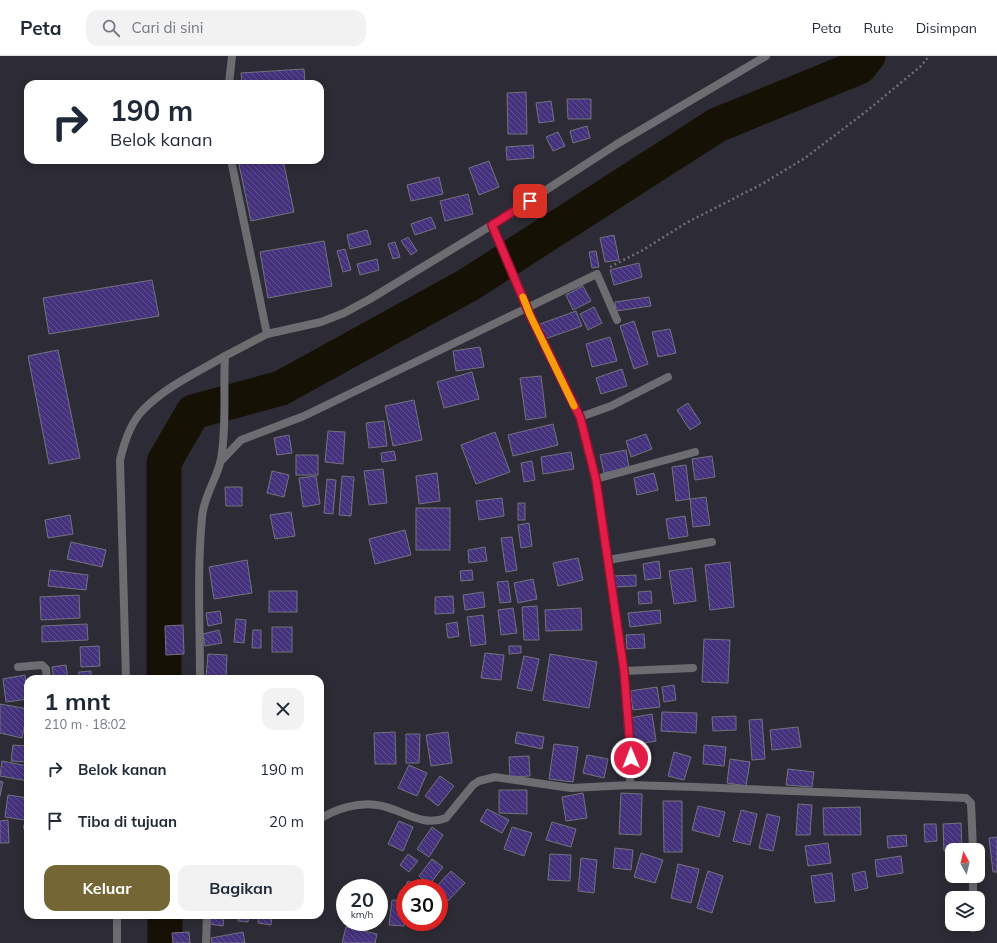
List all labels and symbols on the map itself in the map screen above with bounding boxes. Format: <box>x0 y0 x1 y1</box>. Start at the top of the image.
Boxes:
pin <box>513 184 547 218</box>
position arrow <box>610 737 652 779</box>
north arrow <box>945 843 985 883</box>
speed limit sign: 30 <box>396 879 448 931</box>

